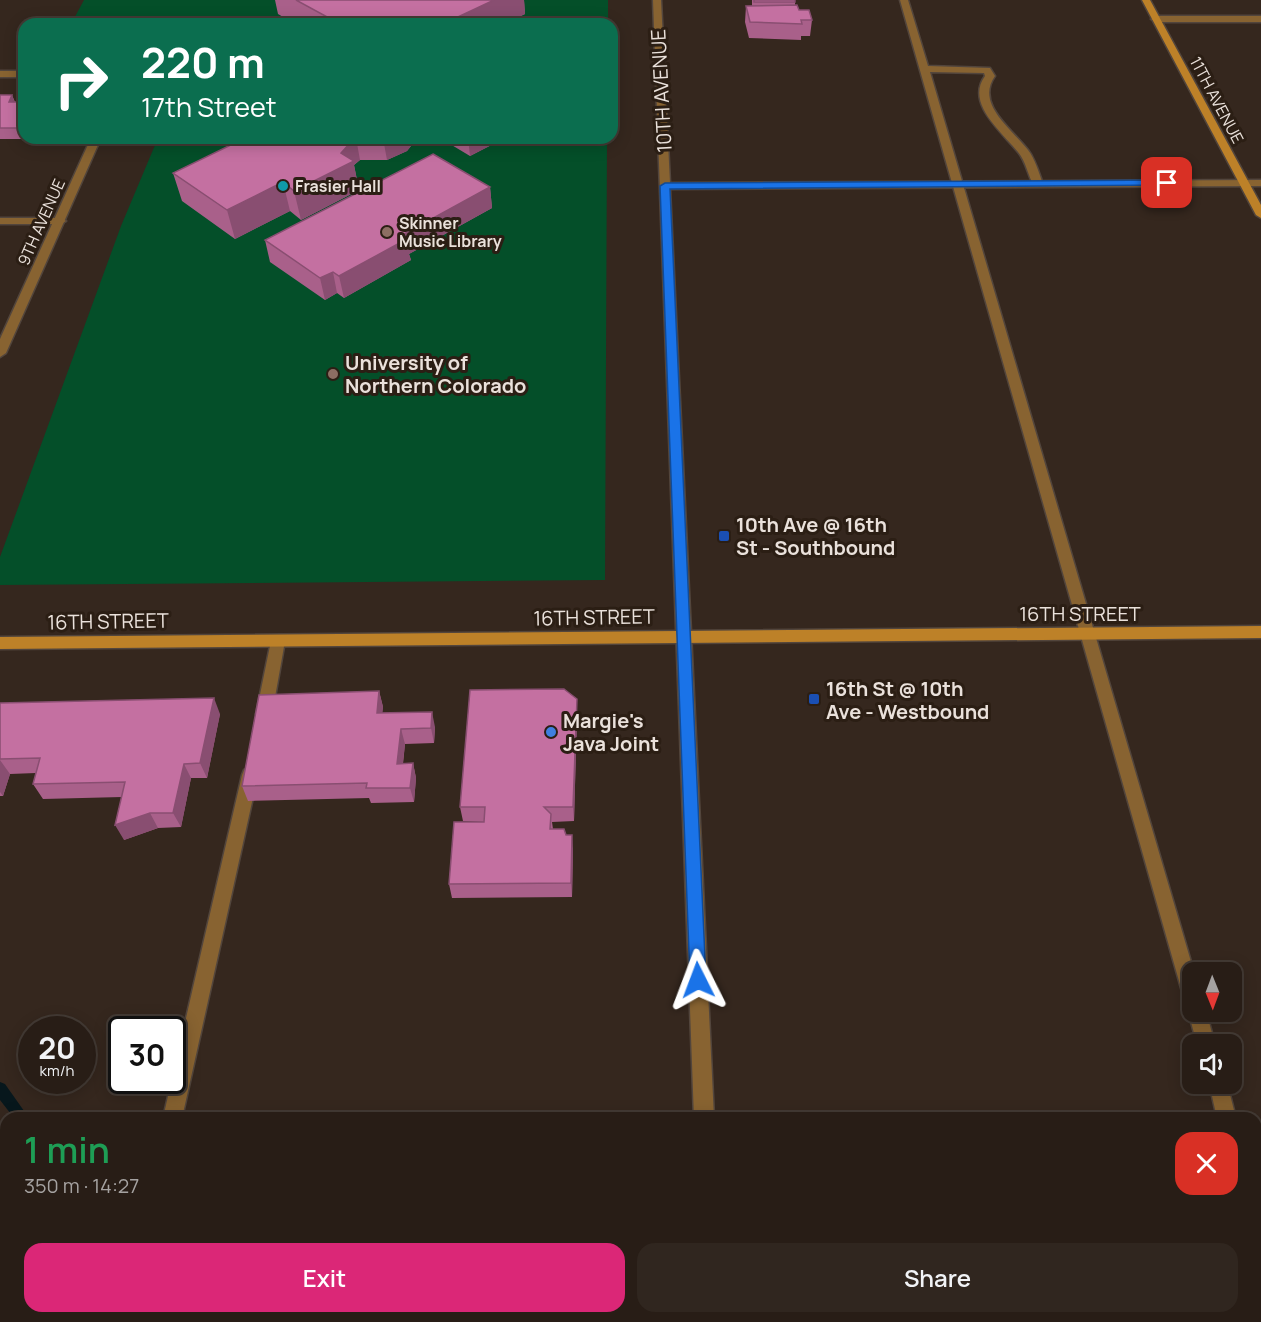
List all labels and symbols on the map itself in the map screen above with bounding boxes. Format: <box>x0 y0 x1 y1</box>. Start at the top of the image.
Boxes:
street label: 10TH AVENUE <box>644 29 678 153</box>
street label: 11TH AVENUE <box>1185 53 1249 147</box>
pin <box>1141 157 1192 208</box>
street label: 9TH AVENUE <box>12 175 70 269</box>
place label: Frasier Hall <box>295 175 381 197</box>
marker: Frasier Hall <box>276 179 290 193</box>
place label: Skinner Music Library <box>399 212 502 252</box>
marker: Skinner Music Library <box>380 225 394 239</box>
place label: University of Northern Colorado <box>345 349 526 399</box>
marker: University of Northern Colorado <box>326 367 340 381</box>
place label: 10th Ave @ 16th St - Southbound <box>736 511 895 561</box>
marker: 10th Ave @ 16th St - Southbound <box>717 529 731 543</box>
street label: 16TH STREET <box>1019 600 1141 627</box>
street label: 16TH STREET <box>533 602 655 632</box>
street label: 16TH STREET <box>47 606 169 636</box>
place label: 16th St @ 10th Ave - Westbound <box>826 675 989 725</box>
marker: 16th St @ 10th Ave - Westbound <box>807 692 821 706</box>
place label: Margie's Java Joint <box>563 707 659 757</box>
marker: Margie's Java Joint <box>544 725 558 739</box>
position arrow <box>666 948 730 1012</box>
north arrow <box>1182 962 1242 1022</box>
speed limit sign: 30 <box>108 1016 186 1094</box>

